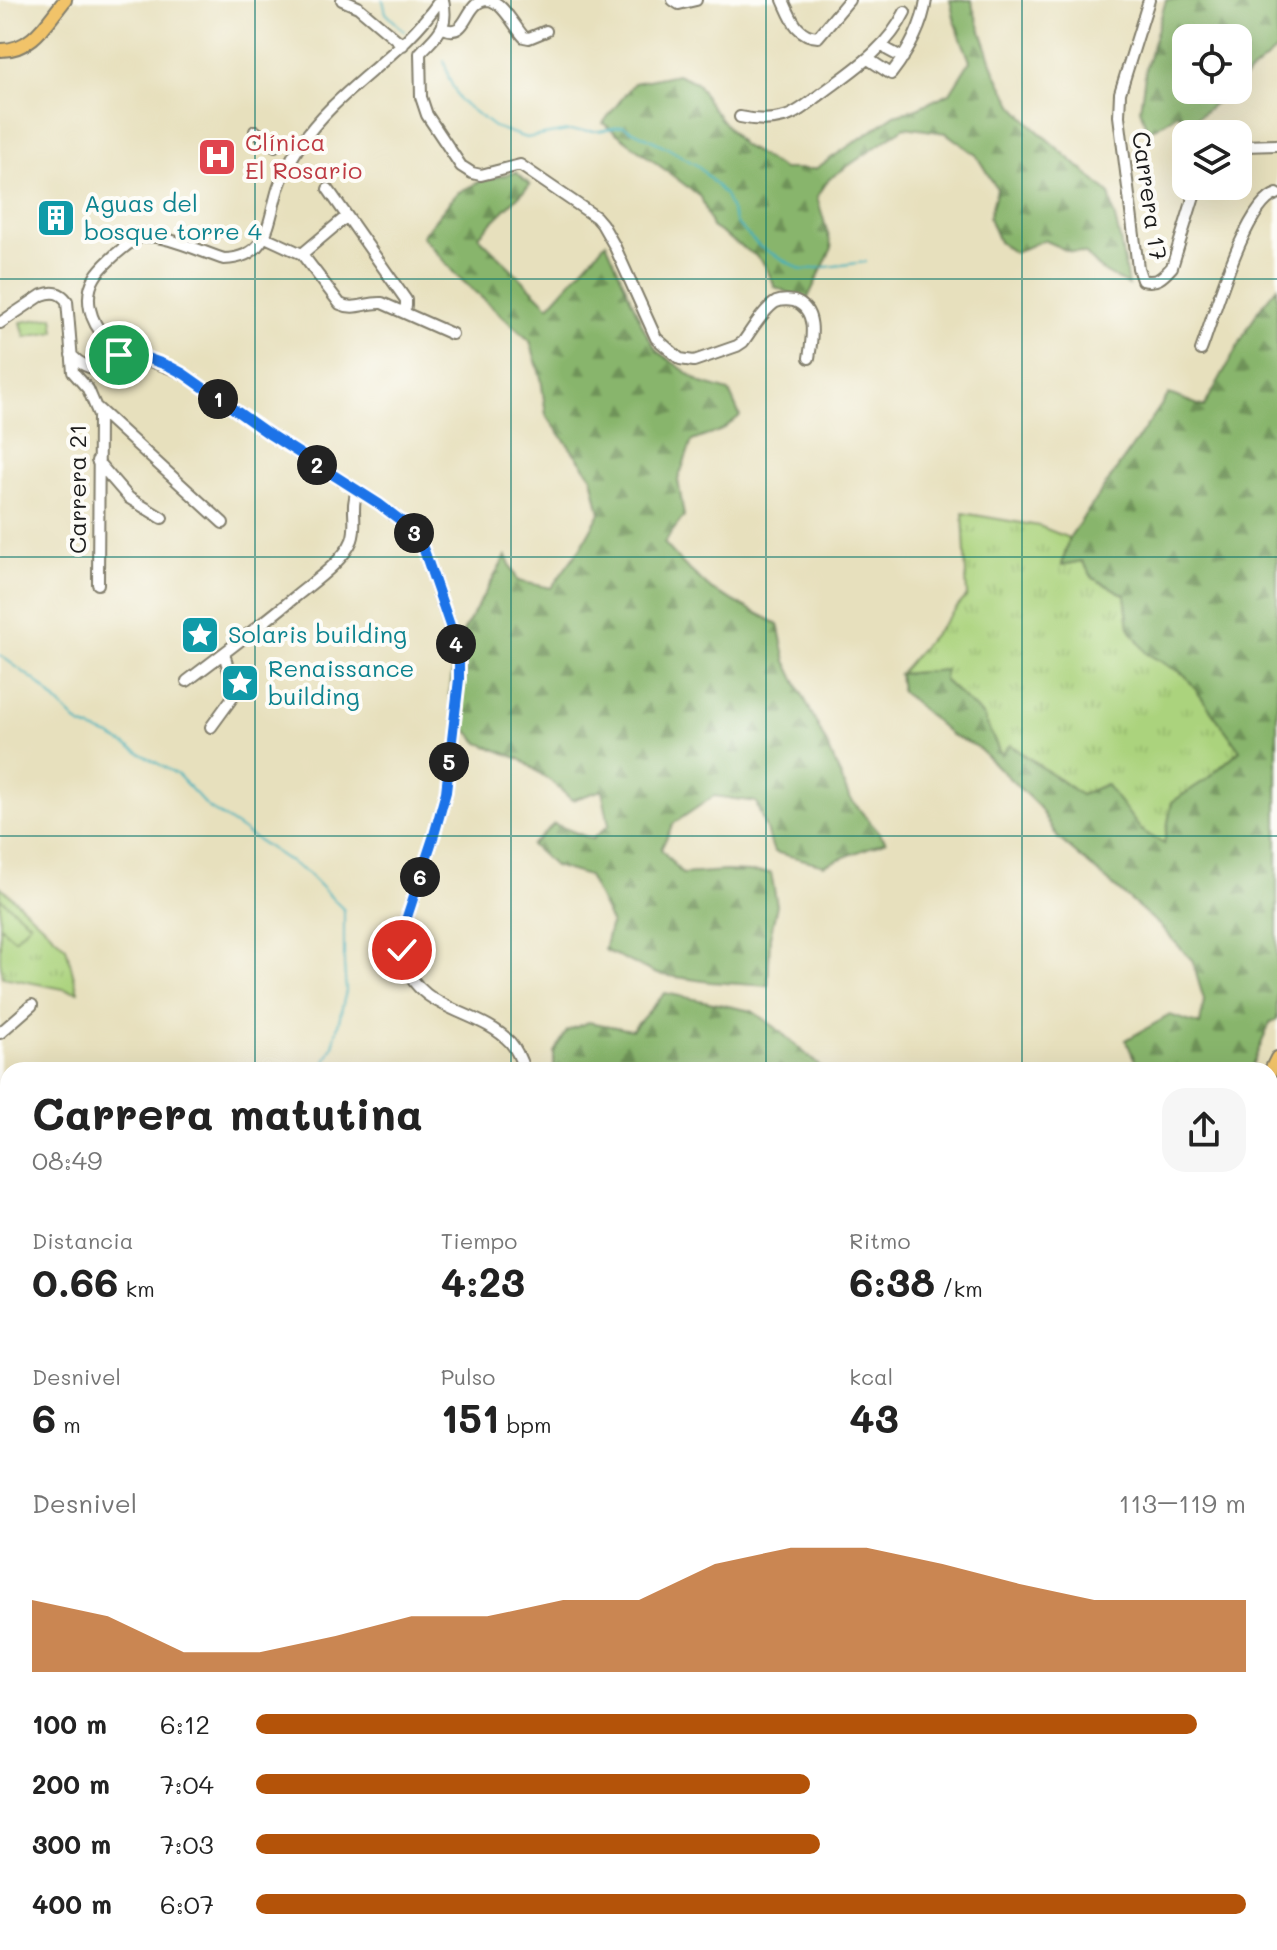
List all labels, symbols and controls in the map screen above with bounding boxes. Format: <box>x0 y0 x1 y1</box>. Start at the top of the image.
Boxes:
map controls <box>1172 24 1252 200</box>
button: locate <box>1172 24 1252 104</box>
button: layers <box>1172 120 1252 200</box>
place label: Clínica El Rosario <box>245 126 362 185</box>
street label: Carrera 17 <box>1126 129 1175 262</box>
hospital icon: Clínica El Rosario <box>196 136 238 178</box>
place label: Aguas del bosque torre 4 <box>84 187 262 246</box>
building icon: Aguas del bosque torre 4 <box>35 197 77 239</box>
pin <box>85 321 153 389</box>
icon: arrive <box>97 333 141 377</box>
pin: 1 <box>198 379 238 419</box>
text: 1 <box>213 384 223 413</box>
street label: Carrera 21 <box>61 424 92 554</box>
pin: 2 <box>297 445 337 485</box>
text: 2 <box>311 450 323 479</box>
pin: 3 <box>394 513 434 553</box>
text: 3 <box>407 518 421 547</box>
place icon: Solaris building <box>179 614 221 656</box>
place label: Solaris building <box>228 618 407 649</box>
pin: 4 <box>436 624 476 664</box>
text: 4 <box>449 629 463 658</box>
place label: Renaissance building <box>268 652 414 711</box>
place icon: Renaissance building <box>219 662 261 704</box>
pin: 5 <box>429 742 469 782</box>
text: 5 <box>443 747 455 776</box>
pin: 6 <box>400 857 440 897</box>
text: 6 <box>413 862 427 891</box>
pin <box>368 916 436 984</box>
icon: check <box>380 928 424 972</box>
text: Carrera matutina <box>32 1084 423 1141</box>
button: share <box>1162 1088 1246 1172</box>
text: 08:49 <box>32 1143 102 1177</box>
text: Distancia <box>32 1226 134 1255</box>
text: Tiempo <box>441 1226 517 1255</box>
text: Ritmo <box>849 1226 910 1255</box>
text: 0.66 <box>32 1255 118 1307</box>
text: 4:23 <box>441 1255 525 1307</box>
text: 6:38 <box>849 1255 935 1307</box>
text: km <box>118 1274 155 1303</box>
text: /km <box>935 1274 983 1303</box>
text: Desnivel <box>32 1362 121 1391</box>
text: Pulso <box>441 1362 495 1391</box>
text: kcal <box>849 1362 893 1391</box>
text: 6 <box>32 1391 56 1443</box>
text: 151 <box>441 1391 499 1443</box>
text: 43 <box>849 1391 899 1443</box>
text: m <box>56 1410 81 1439</box>
text: bpm <box>499 1410 552 1439</box>
text: Desnivel <box>32 1486 137 1520</box>
text: 113–119 m <box>1119 1486 1246 1520</box>
text: 100 m <box>32 1707 107 1741</box>
text: 6:12 <box>160 1707 210 1741</box>
text: 200 m <box>32 1767 110 1801</box>
text: 7:04 <box>160 1767 214 1801</box>
text: 300 m <box>32 1827 111 1861</box>
text: 7:03 <box>160 1827 214 1861</box>
text: 400 m <box>32 1887 112 1921</box>
text: 6:07 <box>160 1887 214 1921</box>

